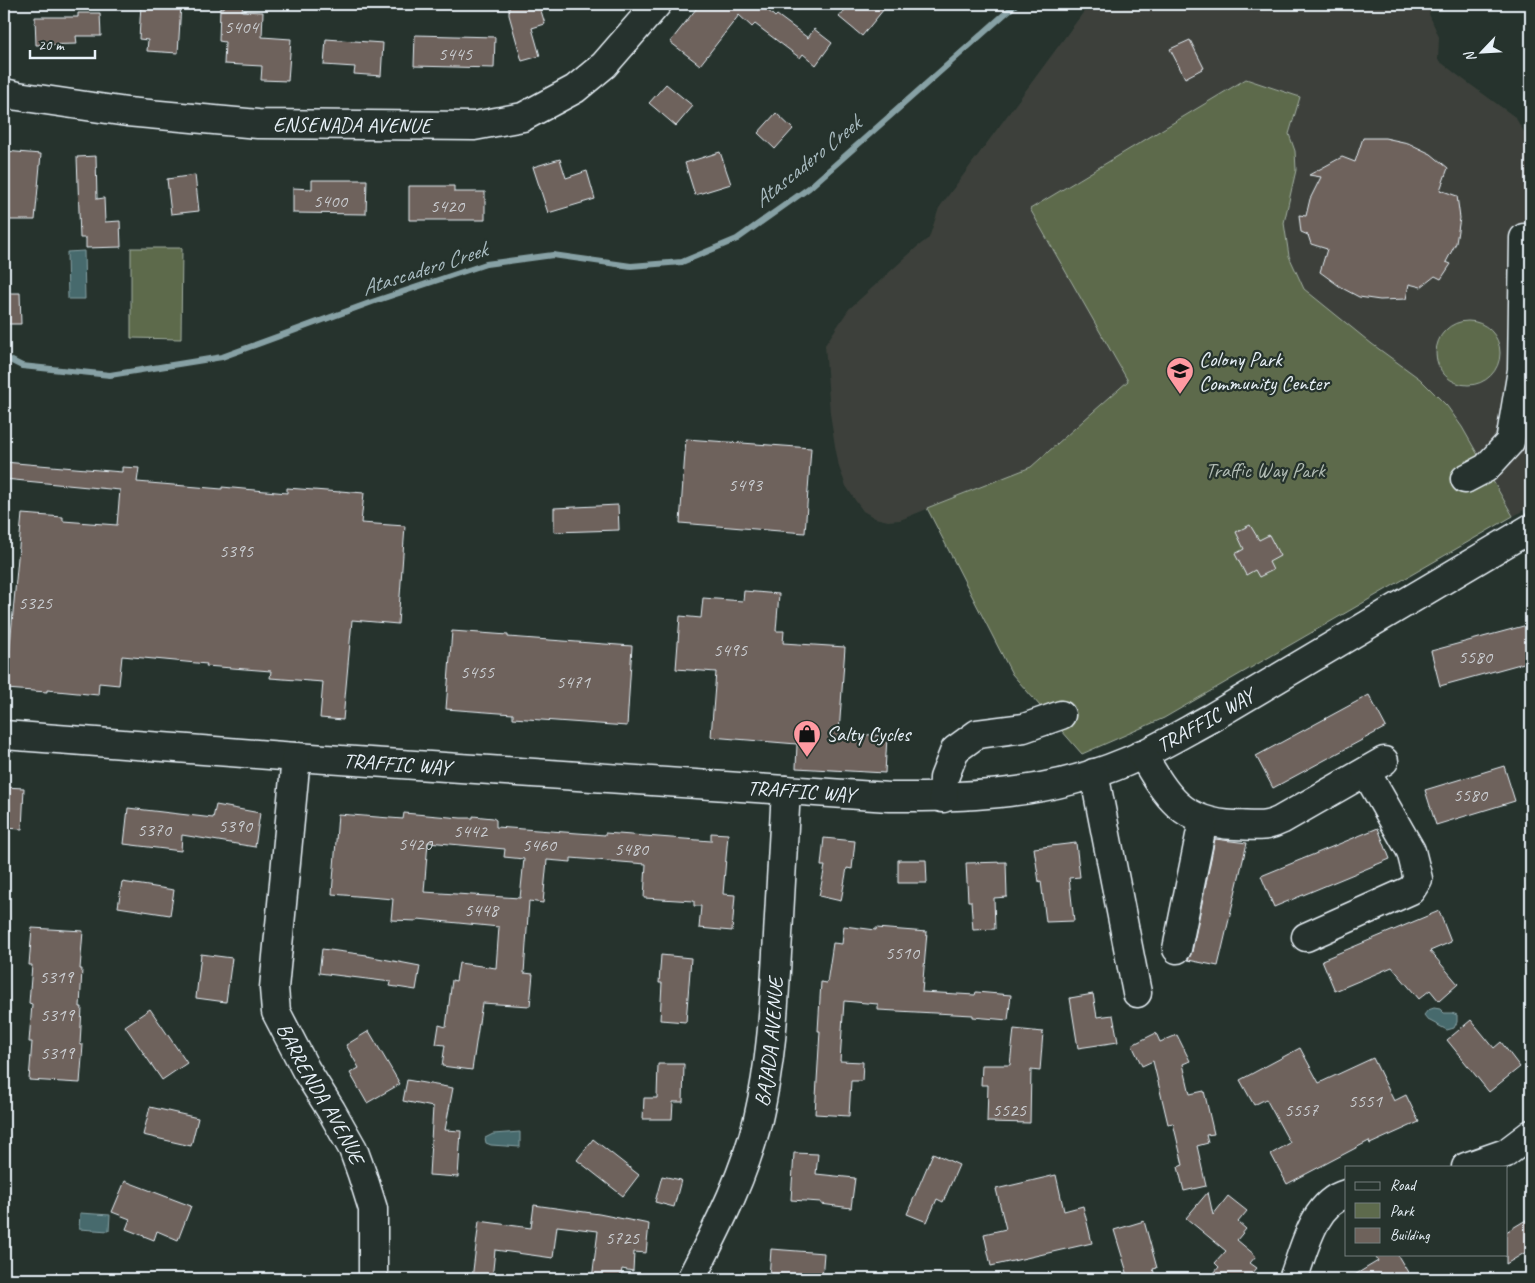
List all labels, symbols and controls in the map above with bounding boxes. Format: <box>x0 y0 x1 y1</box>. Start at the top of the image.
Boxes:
house number: 5404 <box>224 15 261 39</box>
scale bar <box>30 28 95 60</box>
north arrow <box>1458 28 1508 78</box>
text: 20 m <box>38 36 65 55</box>
house number: 5445 <box>438 42 474 66</box>
text: N <box>1460 48 1480 65</box>
water label: Atascadero Creek <box>748 108 869 214</box>
street label: ENSENADA AVENUE <box>273 111 434 139</box>
house number: 5400 <box>313 189 349 213</box>
house number: 5420 <box>430 194 466 218</box>
water label: Atascadero Creek <box>358 234 494 302</box>
place label: Colony Park Community Center <box>1199 346 1330 396</box>
school or university icon: Colony Park Community Center <box>1165 356 1195 395</box>
park label: Traffic Way Park <box>1205 457 1326 483</box>
house number: 5493 <box>728 473 764 497</box>
house number: 5395 <box>219 539 255 563</box>
house number: 5325 <box>18 591 54 615</box>
house number: 5495 <box>713 638 749 662</box>
house number: 5580 <box>1458 645 1494 669</box>
house number: 5455 <box>460 660 496 684</box>
house number: 5471 <box>556 670 592 694</box>
street label: TRAFFIC WAY <box>1152 680 1262 758</box>
shop icon: Salty Cycles <box>792 719 822 758</box>
place label: Salty Cycles <box>826 721 912 747</box>
street label: TRAFFIC WAY <box>342 747 456 781</box>
street label: TRAFFIC WAY <box>746 774 860 808</box>
house number: 5580 <box>1453 783 1489 807</box>
house number: 5390 <box>218 814 254 838</box>
house number: 5370 <box>137 818 173 842</box>
house number: 5442 <box>453 819 489 843</box>
house number: 5420 <box>398 832 434 856</box>
house number: 5460 <box>522 833 558 857</box>
house number: 5480 <box>614 837 650 861</box>
house number: 5448 <box>464 898 501 922</box>
house number: 5510 <box>885 941 921 965</box>
house number: 5319 <box>39 965 75 989</box>
street label: BAJADA AVENUE <box>748 974 789 1109</box>
house number: 5319 <box>40 1003 76 1027</box>
street label: BARRENDA AVENUE <box>271 1018 371 1170</box>
house number: 5319 <box>40 1041 76 1065</box>
house number: 5551 <box>1348 1089 1384 1113</box>
house number: 5525 <box>992 1098 1028 1122</box>
house number: 5557 <box>1284 1098 1320 1122</box>
legend <box>1345 1166 1508 1256</box>
text: Road <box>1390 1176 1417 1195</box>
text: Park <box>1390 1202 1415 1221</box>
house number: 5725 <box>605 1226 641 1250</box>
text: Building <box>1390 1226 1430 1245</box>

